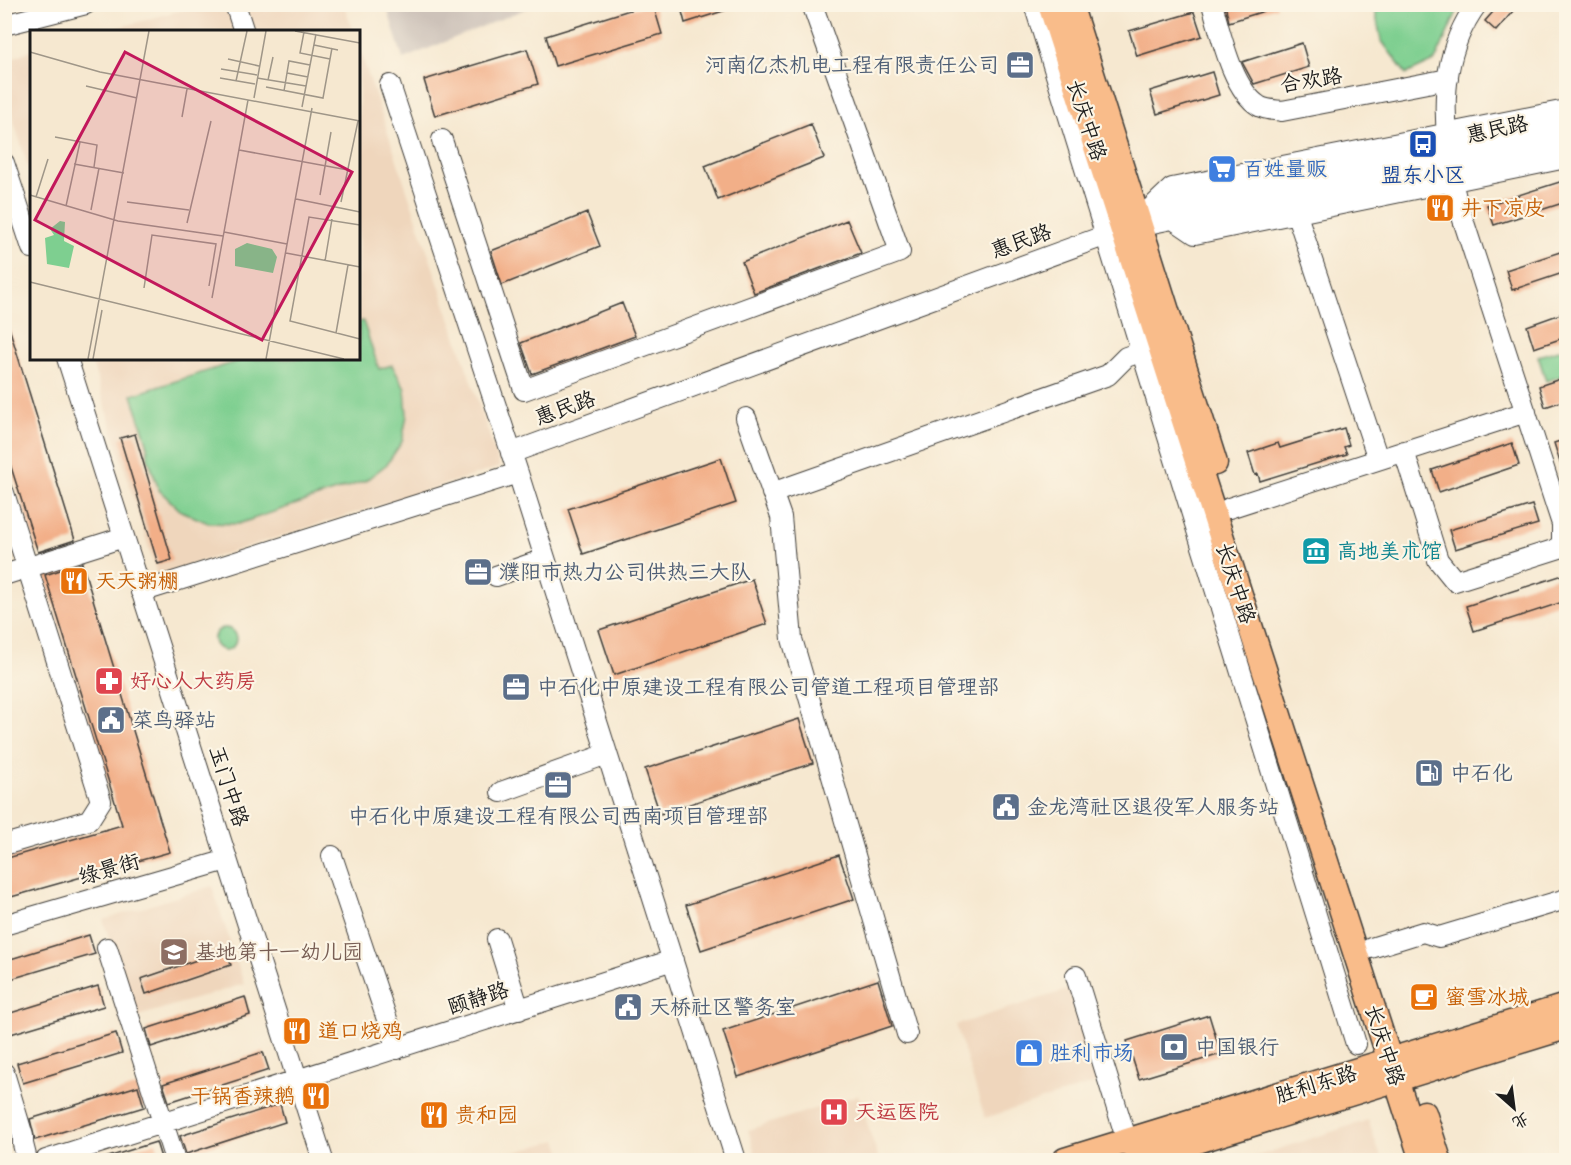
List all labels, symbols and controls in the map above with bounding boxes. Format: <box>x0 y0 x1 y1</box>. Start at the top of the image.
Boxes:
inset map <box>30 30 360 360</box>
place label: 河南亿杰机电工程有限责任公司 <box>705 46 999 84</box>
office icon: 河南亿杰机电工程有限责任公司 <box>1004 49 1036 81</box>
street label: 合欢路 <box>1277 56 1345 104</box>
street label: 长庆中路 <box>1056 74 1118 166</box>
street label: 惠民路 <box>1462 104 1532 154</box>
bus stop icon: 盟东小区 <box>1407 128 1439 160</box>
place label: 百姓量贩 <box>1243 150 1327 188</box>
supermarket icon: 百姓量贩 <box>1206 153 1238 185</box>
place label: 盟东小区 <box>1381 156 1465 194</box>
place label: 井下凉皮 <box>1461 189 1545 227</box>
restaurant icon: 井下凉皮 <box>1424 192 1456 224</box>
street label: 惠民路 <box>985 212 1057 270</box>
street label: 惠民路 <box>529 379 601 437</box>
place label: 高地美术馆 <box>1337 532 1442 570</box>
museum icon: 高地美术馆 <box>1300 535 1332 567</box>
street label: 长庆中路 <box>1205 537 1267 629</box>
place label: 濮阳市热力公司供热三大队 <box>499 553 751 591</box>
office icon: 濮阳市热力公司供热三大队 <box>462 556 494 588</box>
place label: 天天粥棚 <box>95 562 179 600</box>
restaurant icon: 天天粥棚 <box>58 565 90 597</box>
place label: 好心人大药房 <box>130 662 256 700</box>
pharmacy icon: 好心人大药房 <box>93 665 125 697</box>
place label: 中石化中原建设工程有限公司管道工程项目管理部 <box>537 668 999 706</box>
office icon: 中石化中原建设工程有限公司管道工程项目管理部 <box>500 671 532 703</box>
place label: 菜鸟驿站 <box>132 701 216 739</box>
public building icon: 菜鸟驿站 <box>95 704 127 736</box>
street label: 玉门中路 <box>198 740 260 832</box>
place label: 中石化 <box>1450 754 1513 792</box>
fuel station icon: 中石化 <box>1413 757 1445 789</box>
office icon: 中石化中原建设工程有限公司西南项目管理部 <box>542 769 574 801</box>
place label: 金龙湾社区退役军人服务站 <box>1027 788 1279 826</box>
public building icon: 金龙湾社区退役军人服务站 <box>990 791 1022 823</box>
place label: 中石化中原建设工程有限公司西南项目管理部 <box>348 797 768 835</box>
street label: 绿景街 <box>73 842 145 896</box>
place label: 基地第十一幼儿园 <box>195 933 363 971</box>
school or university icon: 基地第十一幼儿园 <box>158 936 190 968</box>
street label: 颐静路 <box>442 970 514 1026</box>
place label: 蜜雪冰城 <box>1445 978 1529 1016</box>
cafe icon: 蜜雪冰城 <box>1408 981 1440 1013</box>
place label: 天桥社区警务室 <box>649 988 796 1026</box>
public building icon: 天桥社区警务室 <box>612 991 644 1023</box>
street label: 长庆中路 <box>1354 999 1416 1091</box>
place label: 道口烧鸡 <box>318 1012 402 1050</box>
restaurant icon: 道口烧鸡 <box>281 1015 313 1047</box>
place label: 中国银行 <box>1195 1028 1279 1066</box>
bank icon: 中国银行 <box>1158 1031 1190 1063</box>
place label: 胜利市场 <box>1050 1034 1134 1072</box>
shop icon: 胜利市场 <box>1013 1037 1045 1069</box>
street label: 胜利东路 <box>1270 1054 1362 1114</box>
place label: 干锅香辣鹅 <box>190 1077 295 1115</box>
north arrow <box>1484 1078 1544 1138</box>
restaurant icon: 干锅香辣鹅 <box>300 1080 332 1112</box>
place label: 天运医院 <box>855 1093 939 1131</box>
place label: 贵和园 <box>455 1096 518 1134</box>
hospital icon: 天运医院 <box>818 1096 850 1128</box>
restaurant icon: 贵和园 <box>418 1099 450 1131</box>
text: 北 <box>1507 1104 1535 1137</box>

